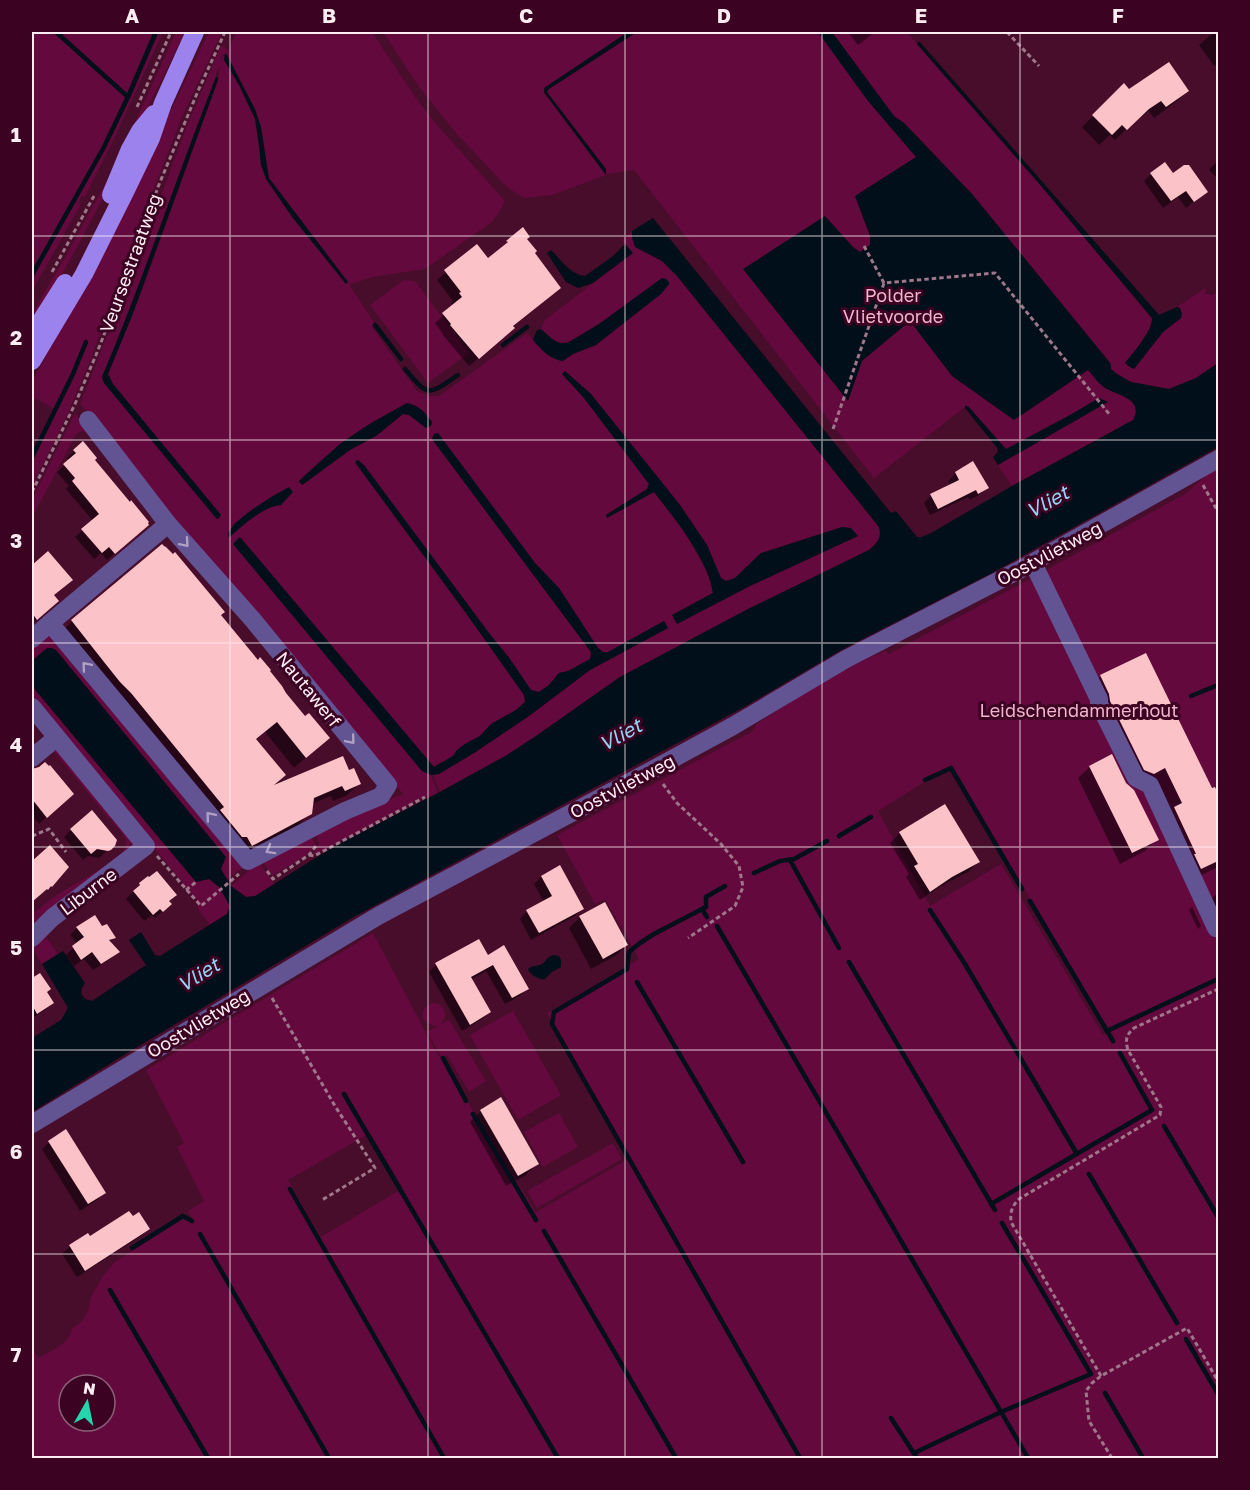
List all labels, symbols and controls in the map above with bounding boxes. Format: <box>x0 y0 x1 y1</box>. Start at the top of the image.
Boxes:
text: A <box>125 3 139 27</box>
text: B <box>322 3 336 27</box>
text: C <box>519 3 533 27</box>
text: D <box>717 3 731 27</box>
text: E <box>915 3 927 27</box>
text: F <box>1112 3 1124 27</box>
text: 1 <box>11 122 21 146</box>
street label: Veursestraatweg <box>95 190 165 336</box>
park label: Polder Vlietvoorde <box>843 284 943 327</box>
text: 2 <box>10 325 22 349</box>
water label: Vliet <box>1022 479 1074 522</box>
street label: Oostvlietweg <box>993 516 1105 590</box>
text: 3 <box>10 528 22 552</box>
one-way arrow <box>178 536 189 546</box>
street label: Nautawerf <box>272 647 346 732</box>
one-way arrow <box>82 662 93 673</box>
park label: Leidschendammerhout <box>980 699 1178 721</box>
water label: Vliet <box>595 712 647 755</box>
text: 4 <box>10 732 22 756</box>
one-way arrow <box>344 733 355 744</box>
street label: Oostvlietweg <box>566 749 678 823</box>
one-way arrow <box>207 812 218 823</box>
one-way arrow <box>266 843 277 854</box>
street label: Liburne <box>55 862 121 920</box>
text: 5 <box>10 935 22 959</box>
water label: Vliet <box>173 951 225 996</box>
street label: Oostvlietweg <box>143 984 253 1062</box>
text: 6 <box>10 1139 22 1163</box>
text: 7 <box>11 1342 22 1366</box>
north arrow <box>57 1373 117 1433</box>
text: N <box>82 1377 97 1399</box>

